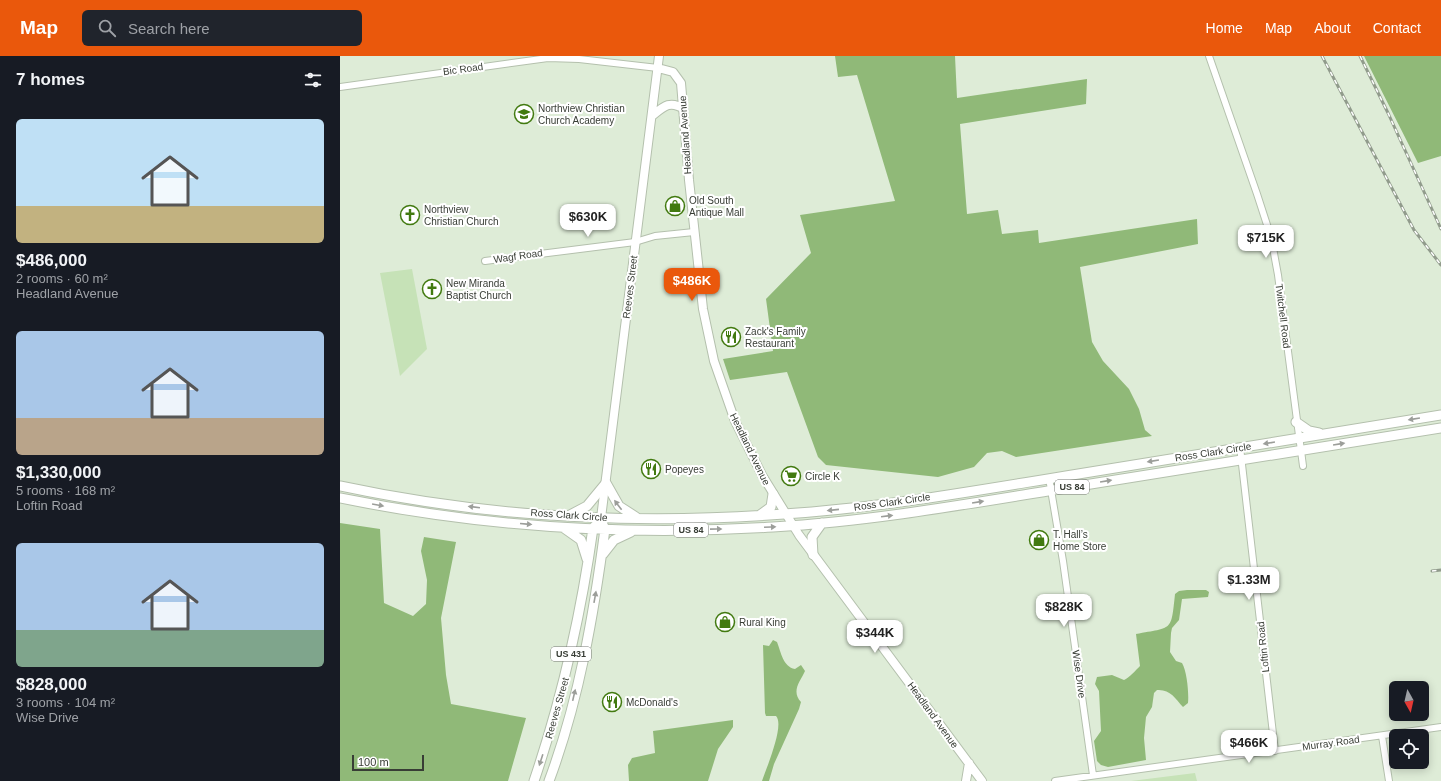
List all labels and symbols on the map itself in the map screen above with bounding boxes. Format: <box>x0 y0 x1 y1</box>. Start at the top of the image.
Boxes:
street label: Bic Road <box>442 61 484 77</box>
street label: Headland Avenue <box>677 95 693 175</box>
school or university icon: Northview Christian Church Academy <box>513 103 535 125</box>
place label: Northview Christian Church Academy <box>538 103 625 126</box>
shop icon: Old South Antique Mall <box>664 195 686 217</box>
place label: Old South Antique Mall <box>689 195 744 218</box>
church icon: Northview Christian Church <box>399 204 421 226</box>
place label: Northview Christian Church <box>424 204 498 227</box>
pin: $630K <box>560 204 616 238</box>
pin: $715K <box>1238 225 1294 259</box>
street label: Wagf Road <box>493 247 543 265</box>
street label: Reeves Street <box>621 255 639 319</box>
pin: $486K <box>664 268 720 302</box>
church icon: New Miranda Baptist Church <box>421 278 443 300</box>
place label: New Miranda Baptist Church <box>446 278 512 301</box>
street label: Twitchell Road <box>1274 283 1292 349</box>
restaurant icon: Zack's Family Restaurant <box>720 326 742 348</box>
place label: Zack's Family Restaurant <box>745 326 806 349</box>
street label: Headland Avenue <box>728 411 772 487</box>
one-way arrow <box>1408 416 1420 422</box>
street label: Ross Clark Circle <box>1174 440 1252 463</box>
one-way arrow <box>1263 440 1275 446</box>
one-way arrow <box>1333 441 1345 447</box>
restaurant icon: Popeyes <box>640 458 662 480</box>
one-way arrow <box>1147 459 1159 465</box>
place label: Popeyes <box>665 464 704 475</box>
supermarket icon: Circle K <box>780 465 802 487</box>
place label: Circle K <box>805 471 840 482</box>
one-way arrow <box>1100 478 1112 484</box>
road number: US 84 <box>1055 480 1089 494</box>
street label: Ross Clark Circle <box>853 491 931 513</box>
one-way arrow <box>614 499 623 510</box>
one-way arrow <box>972 499 984 505</box>
one-way arrow <box>372 502 384 508</box>
one-way arrow <box>468 504 480 510</box>
one-way arrow <box>827 506 840 513</box>
street label: Ross Clark Circle <box>530 507 608 523</box>
one-way arrow <box>880 513 893 519</box>
one-way arrow <box>520 521 532 527</box>
road number: US 84 <box>674 523 708 537</box>
one-way arrow <box>764 524 777 530</box>
one-way arrow <box>710 526 722 533</box>
shop icon: T. Hall’s Home Store <box>1028 529 1050 551</box>
place label: T. Hall’s Home Store <box>1053 529 1107 552</box>
pin: $1.33M <box>1216 567 1282 601</box>
one-way arrow <box>592 591 598 603</box>
pin: $828K <box>1036 594 1092 628</box>
shop icon: Rural King <box>714 611 736 633</box>
place label: Rural King <box>739 617 786 628</box>
pin: $344K <box>847 620 903 654</box>
street label: Loftin Road <box>1255 621 1271 673</box>
road number: US 431 <box>551 647 591 661</box>
street label: Wise Drive <box>1070 649 1088 699</box>
street label: Reeves Street <box>543 676 571 740</box>
street label: Headland Avenue <box>905 680 961 750</box>
north arrow <box>1389 681 1429 721</box>
one-way arrow <box>572 689 578 701</box>
restaurant icon: McDonald's <box>601 691 623 713</box>
place label: McDonald's <box>626 697 678 708</box>
pin: $466K <box>1221 730 1277 764</box>
street label: Murray Road <box>1302 734 1360 752</box>
scale bar <box>352 753 424 772</box>
one-way arrow <box>538 754 544 766</box>

